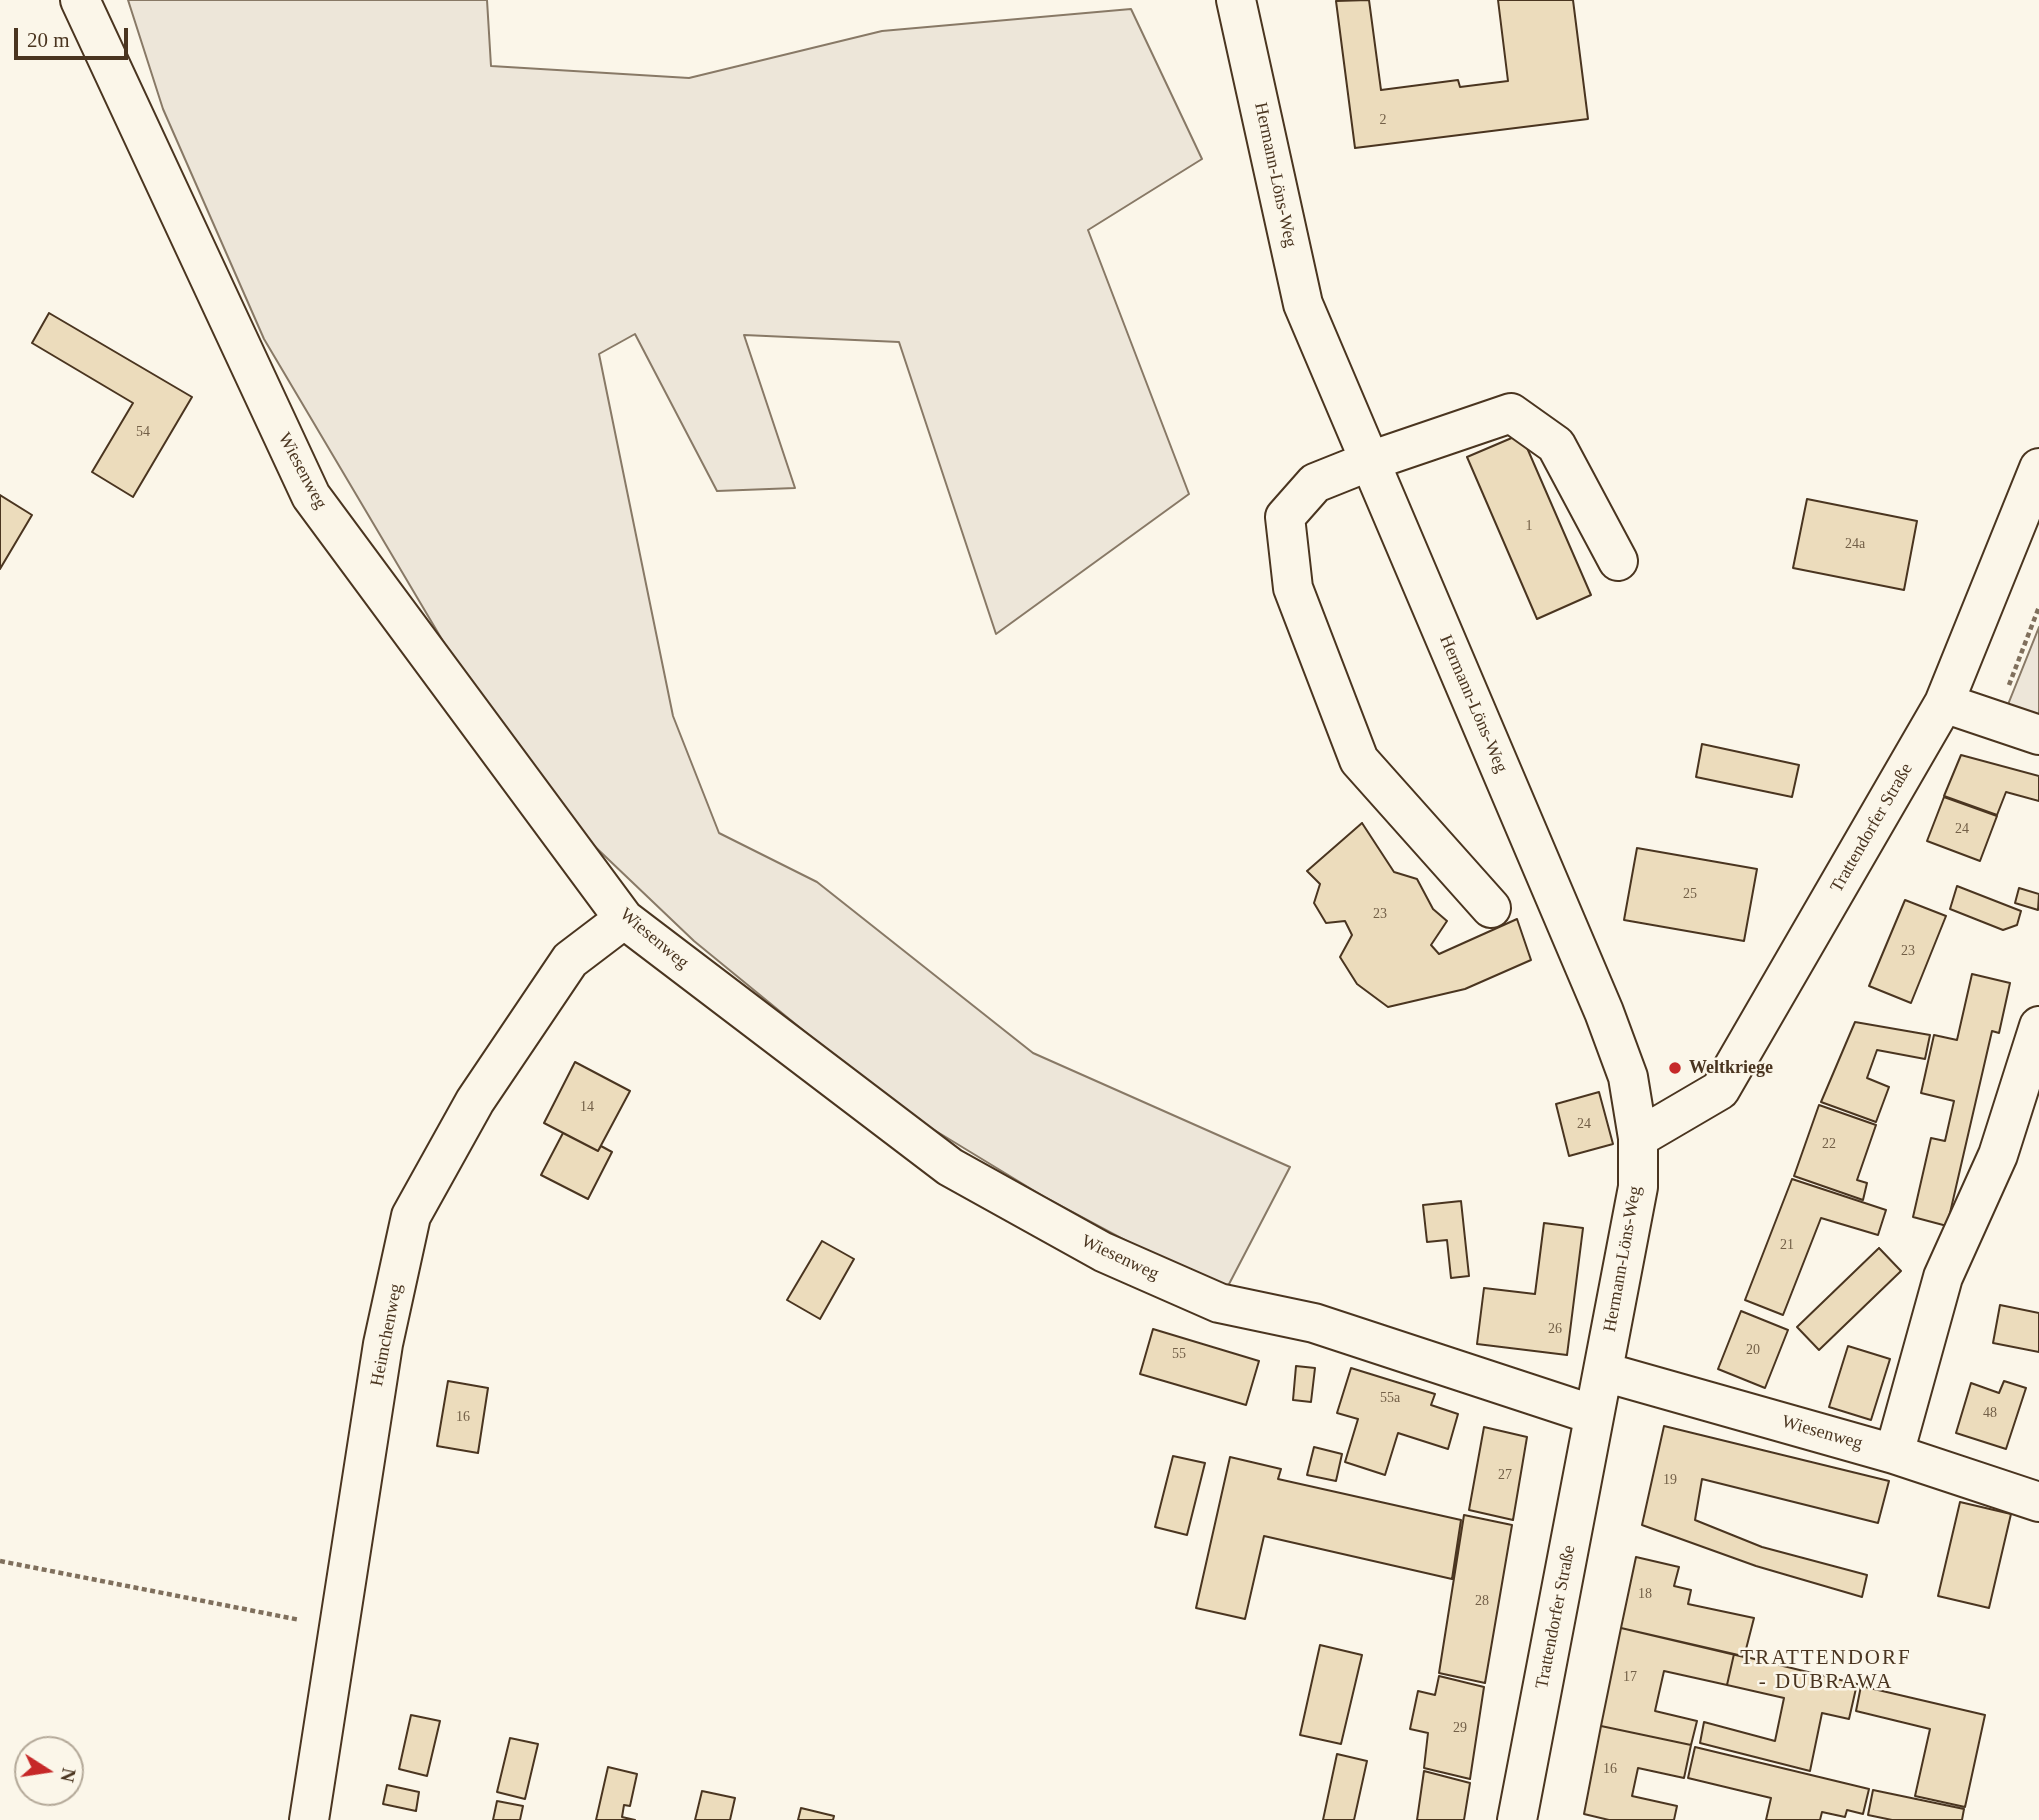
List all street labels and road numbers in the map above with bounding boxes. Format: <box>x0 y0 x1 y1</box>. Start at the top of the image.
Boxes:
street label: Hermann-Löns-Weg <box>1249 101 1301 249</box>
street label: Wiesenweg <box>273 429 331 513</box>
street label: Hermann-Löns-Weg <box>1434 632 1512 776</box>
street label: Trattendorfer Straße <box>1826 759 1918 897</box>
street label: Wiesenweg <box>615 904 693 974</box>
street label: Hermann-Löns-Weg <box>1600 1184 1646 1334</box>
street label: Wiesenweg <box>1078 1231 1162 1285</box>
street label: Heimchenweg <box>366 1282 408 1388</box>
street label: Wiesenweg <box>1779 1411 1865 1455</box>
street label: Trattendorfer Straße <box>1531 1543 1581 1691</box>

